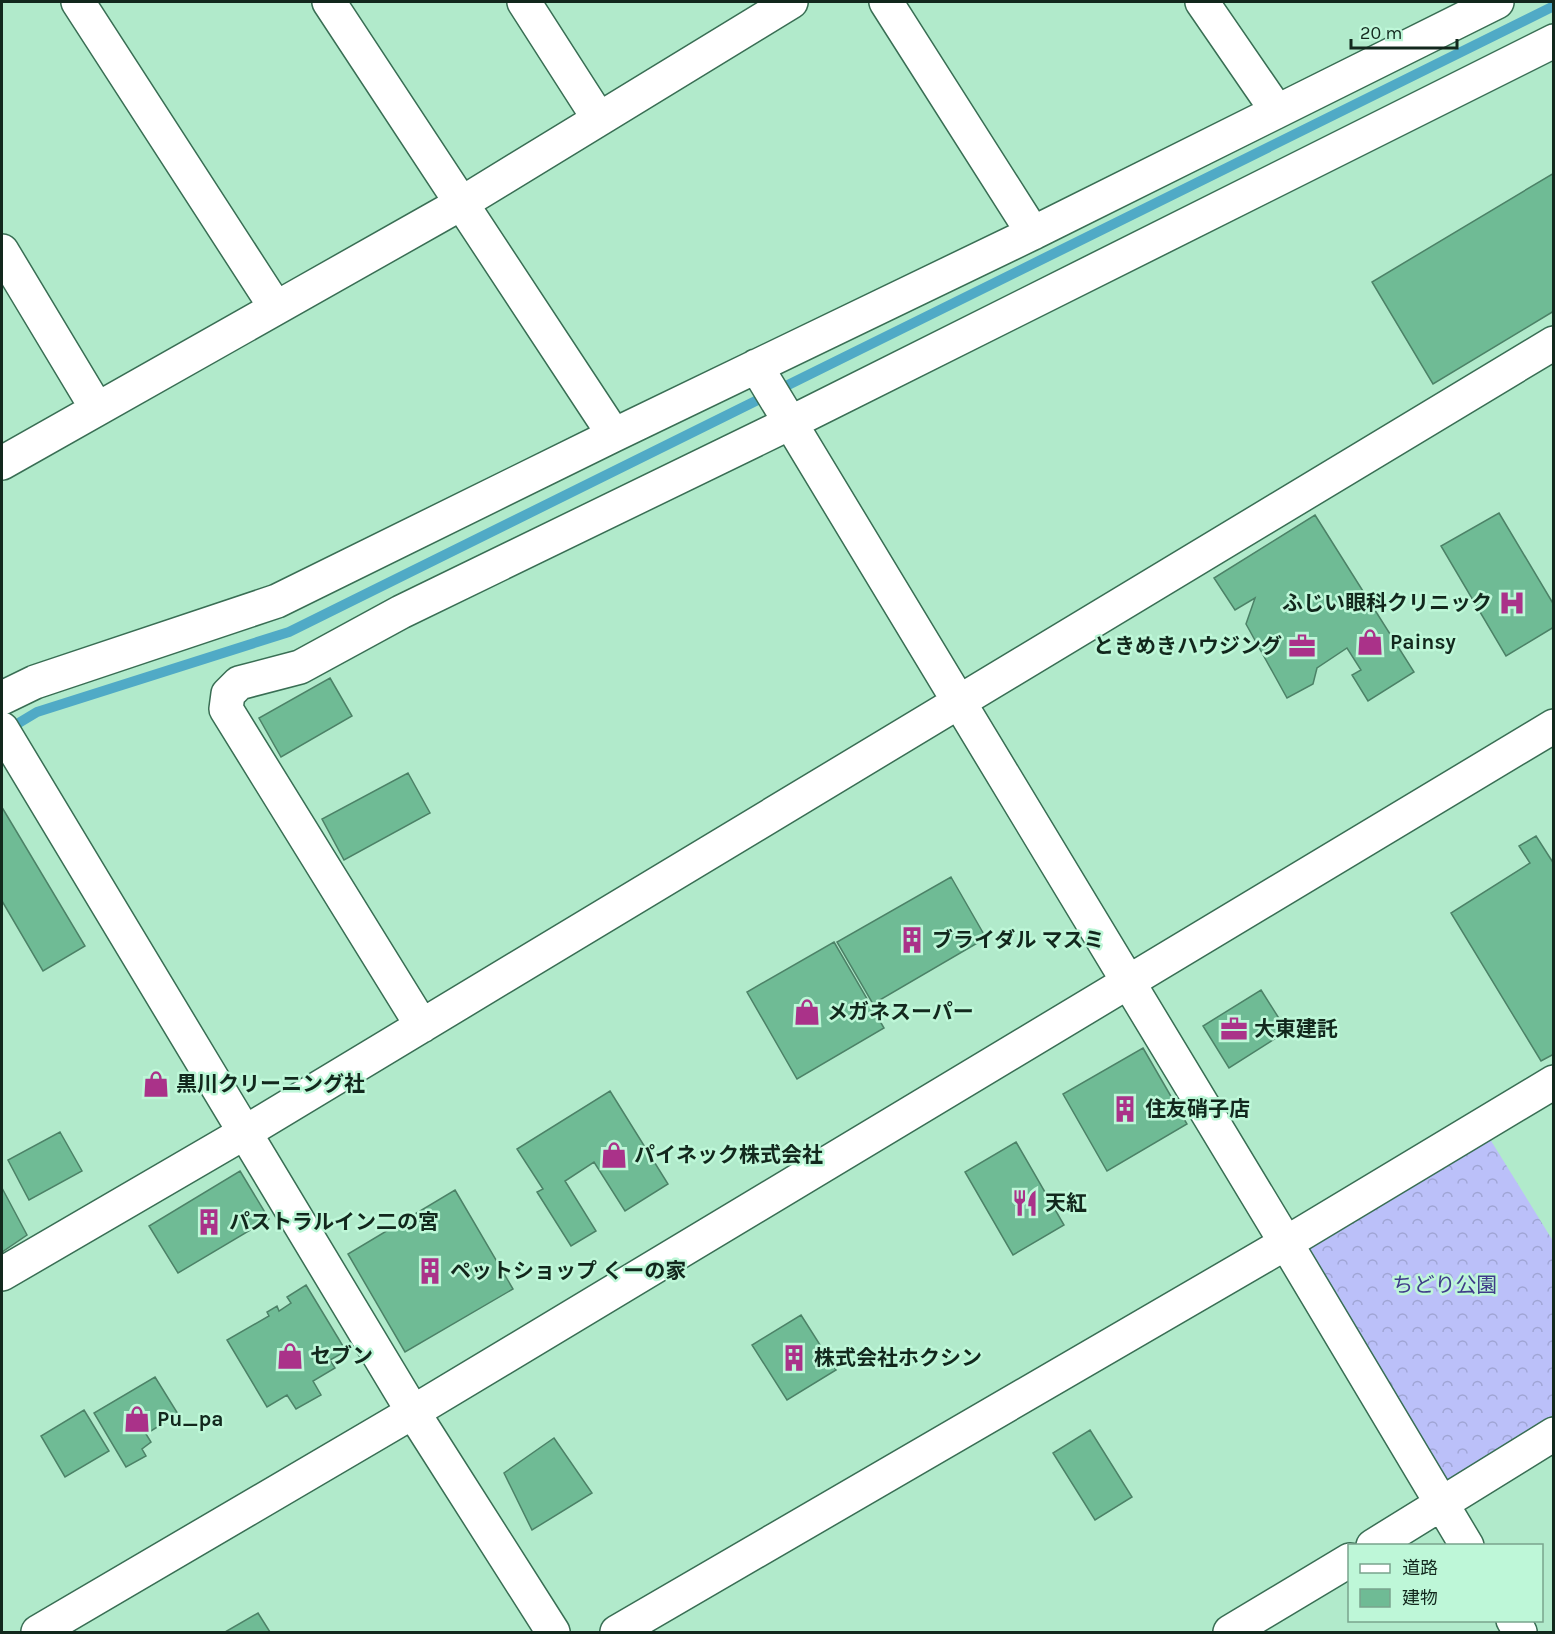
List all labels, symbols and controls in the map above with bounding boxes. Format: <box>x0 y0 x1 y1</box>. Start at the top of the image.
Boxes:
scale bar <box>1351 12 1458 50</box>
text: 20 m <box>1360 22 1402 44</box>
hospital icon: ふじい眼科クリニック <box>1497 588 1527 618</box>
place label: ふじい眼科クリニック <box>1282 591 1492 615</box>
shop icon: Painsy <box>1355 627 1385 657</box>
place label: Painsy <box>1390 630 1456 654</box>
office icon: ときめきハウジング <box>1287 631 1317 661</box>
place label: ときめきハウジング <box>1093 634 1282 658</box>
building icon: ブライダル マスミ <box>897 925 927 955</box>
place label: ブライダル マスミ <box>932 928 1104 952</box>
shop icon: メガネスーパー <box>792 997 822 1027</box>
place label: メガネスーパー <box>827 1000 974 1024</box>
office icon: 大東建託 <box>1219 1014 1249 1044</box>
place label: 大東建託 <box>1254 1017 1338 1041</box>
shop icon: 黒川クリーニング社 <box>141 1069 171 1099</box>
place label: 黒川クリーニング社 <box>176 1072 365 1096</box>
building icon: 住友硝子店 <box>1110 1094 1140 1124</box>
place label: 住友硝子店 <box>1145 1097 1250 1121</box>
shop icon: パイネック株式会社 <box>599 1140 629 1170</box>
place label: パイネック株式会社 <box>634 1143 823 1167</box>
restaurant icon: 天紅 <box>1010 1188 1040 1218</box>
place label: 天紅 <box>1045 1191 1087 1215</box>
building icon: パストラルイン二の宮 <box>194 1207 224 1237</box>
place label: パストラルイン二の宮 <box>229 1210 439 1234</box>
building icon: ペットショップ くーの家 <box>415 1256 445 1286</box>
place label: ペットショップ くーの家 <box>450 1259 686 1283</box>
park label: ちどり公園 <box>1393 1273 1498 1297</box>
shop icon: セブン <box>275 1341 305 1371</box>
building icon: 株式会社ホクシン <box>779 1343 809 1373</box>
place label: セブン <box>310 1344 373 1368</box>
place label: 株式会社ホクシン <box>814 1346 982 1370</box>
shop icon: Pu_pa <box>122 1404 152 1434</box>
place label: Pu_pa <box>157 1407 224 1431</box>
legend <box>1348 1544 1543 1622</box>
text: 道路 <box>1402 1557 1438 1579</box>
text: 建物 <box>1402 1587 1438 1609</box>

